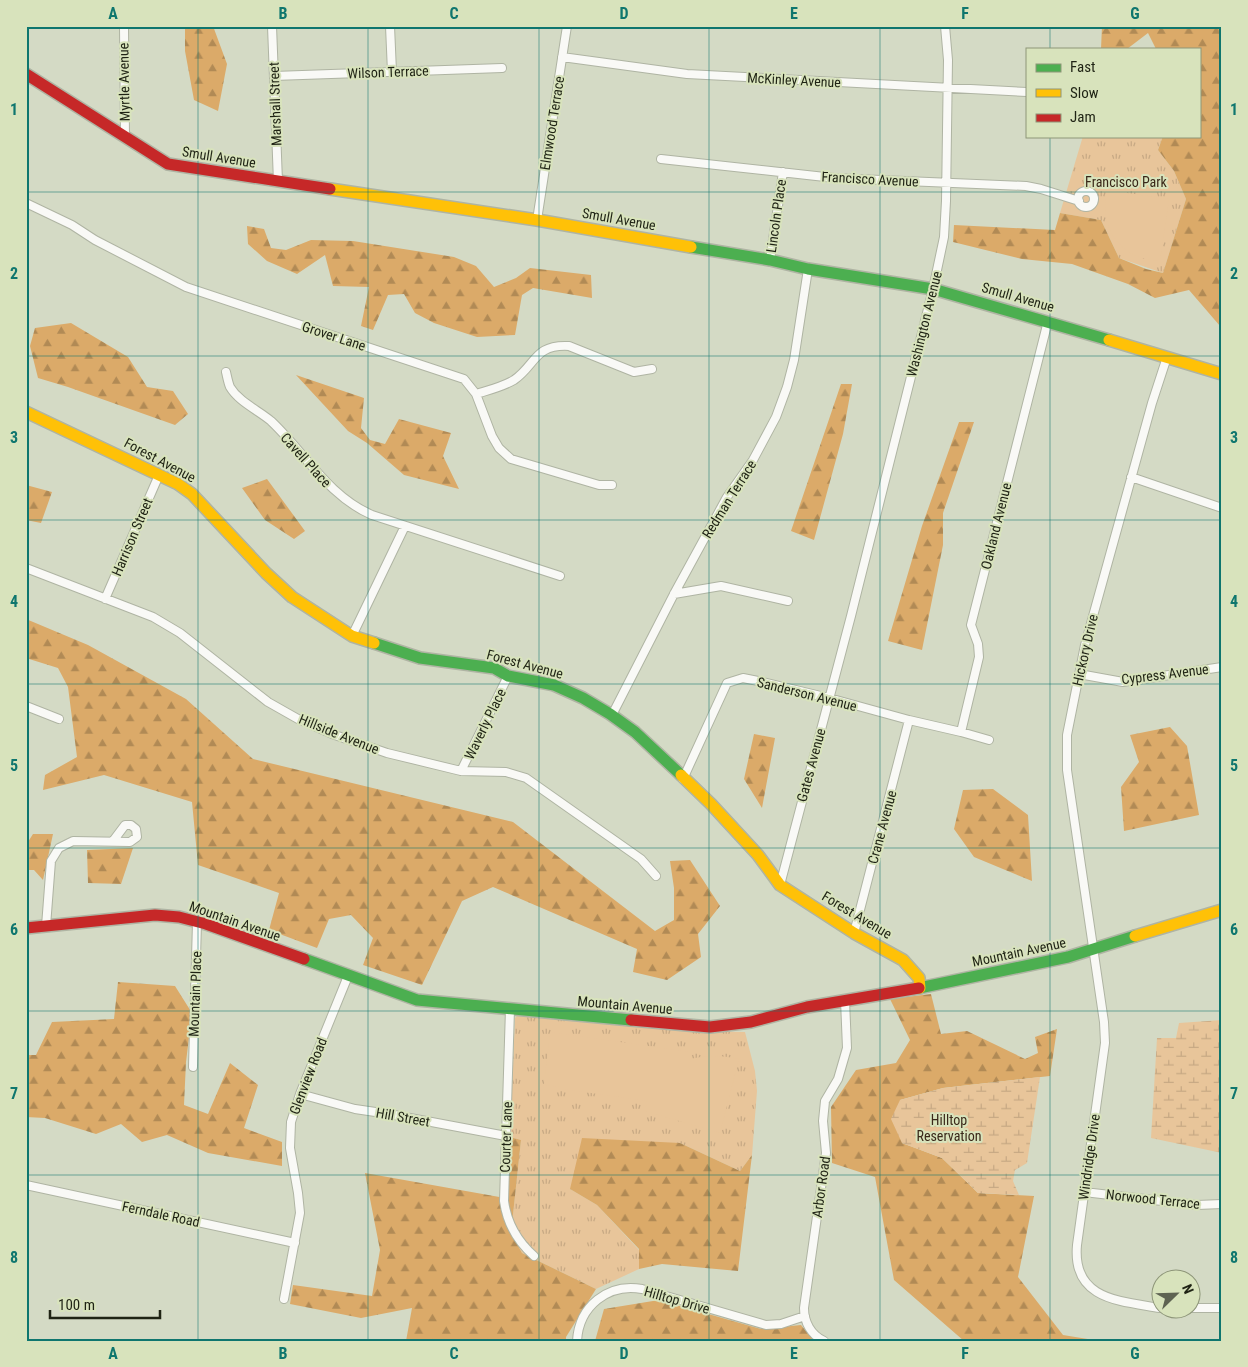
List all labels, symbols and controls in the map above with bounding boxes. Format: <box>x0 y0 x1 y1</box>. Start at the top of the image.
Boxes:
text: A <box>108 4 118 23</box>
text: B <box>279 4 288 23</box>
text: C <box>449 4 459 23</box>
text: D <box>619 4 629 23</box>
text: E <box>790 4 798 23</box>
text: F <box>961 4 969 23</box>
text: G <box>1130 4 1140 23</box>
street label: Myrtle Avenue <box>115 42 133 121</box>
legend <box>1026 48 1200 138</box>
text: Fast <box>1070 58 1095 76</box>
street label: Marshall Street <box>266 62 284 146</box>
street label: Wilson Terrace <box>347 63 429 81</box>
street label: McKinley Avenue <box>747 70 842 90</box>
street label: Elmwood Terrace <box>537 74 567 171</box>
text: Slow <box>1070 84 1099 102</box>
text: 1 <box>10 100 18 119</box>
text: 1 <box>1230 100 1238 119</box>
text: Jam <box>1070 108 1096 126</box>
street label: Smull Avenue <box>181 143 257 171</box>
street label: Francisco Avenue <box>821 168 919 190</box>
park label: Francisco Park <box>1085 174 1168 190</box>
street label: Lincoln Place <box>763 178 789 254</box>
street label: Smull Avenue <box>581 205 658 233</box>
text: 2 <box>10 264 18 283</box>
text: 2 <box>1230 264 1238 283</box>
street label: Washington Avenue <box>903 269 945 379</box>
street label: Smull Avenue <box>980 279 1056 315</box>
street label: Grover Lane <box>300 318 368 354</box>
text: 3 <box>10 428 18 447</box>
text: 3 <box>1230 428 1238 447</box>
street label: Cavell Place <box>278 430 335 491</box>
street label: Forest Avenue <box>122 435 199 486</box>
street label: Redman Terrace <box>699 457 760 541</box>
street label: Oakland Avenue <box>978 481 1015 571</box>
street label: Harrison Street <box>108 496 156 578</box>
text: 4 <box>10 592 18 611</box>
text: 4 <box>1230 592 1238 611</box>
street label: Hickory Drive <box>1069 612 1101 687</box>
street label: Forest Avenue <box>485 646 565 682</box>
street label: Cypress Avenue <box>1121 661 1210 687</box>
street label: Sanderson Avenue <box>755 674 859 714</box>
street label: Waverly Place <box>461 686 509 762</box>
street label: Hillside Avenue <box>297 711 382 757</box>
street label: Gates Avenue <box>793 726 829 804</box>
text: 5 <box>10 756 18 775</box>
text: 5 <box>1230 756 1238 775</box>
street label: Crane Avenue <box>865 788 900 866</box>
street label: Forest Avenue <box>819 888 895 942</box>
street label: Mountain Avenue <box>187 898 283 944</box>
text: 6 <box>10 920 18 939</box>
text: 6 <box>1230 920 1238 939</box>
street label: Mountain Avenue <box>971 934 1068 970</box>
street label: Mountain Place <box>186 950 205 1037</box>
street label: Mountain Avenue <box>577 993 674 1017</box>
street label: Glenview Road <box>286 1035 330 1117</box>
text: 7 <box>10 1084 18 1103</box>
text: 7 <box>1230 1084 1238 1103</box>
street label: Courter Lane <box>497 1101 515 1173</box>
street label: Hill Street <box>375 1104 431 1130</box>
park label: Hilltop Reservation <box>916 1112 982 1144</box>
street label: Windridge Drive <box>1075 1113 1103 1201</box>
street label: Arbor Road <box>809 1155 833 1219</box>
street label: Norwood Terrace <box>1105 1186 1201 1212</box>
street label: Ferndale Road <box>121 1198 201 1230</box>
text: 8 <box>10 1248 18 1267</box>
text: 8 <box>1230 1248 1238 1267</box>
north arrow <box>1150 1270 1200 1320</box>
text: N <box>1179 1282 1197 1296</box>
street label: Hilltop Drive <box>642 1283 712 1317</box>
scale bar <box>50 1287 160 1319</box>
text: 100 m <box>58 1296 95 1314</box>
text: A <box>108 1344 118 1363</box>
text: B <box>279 1344 288 1363</box>
text: C <box>449 1344 459 1363</box>
text: D <box>619 1344 629 1363</box>
text: E <box>790 1344 798 1363</box>
text: F <box>961 1344 969 1363</box>
text: G <box>1130 1344 1140 1363</box>

